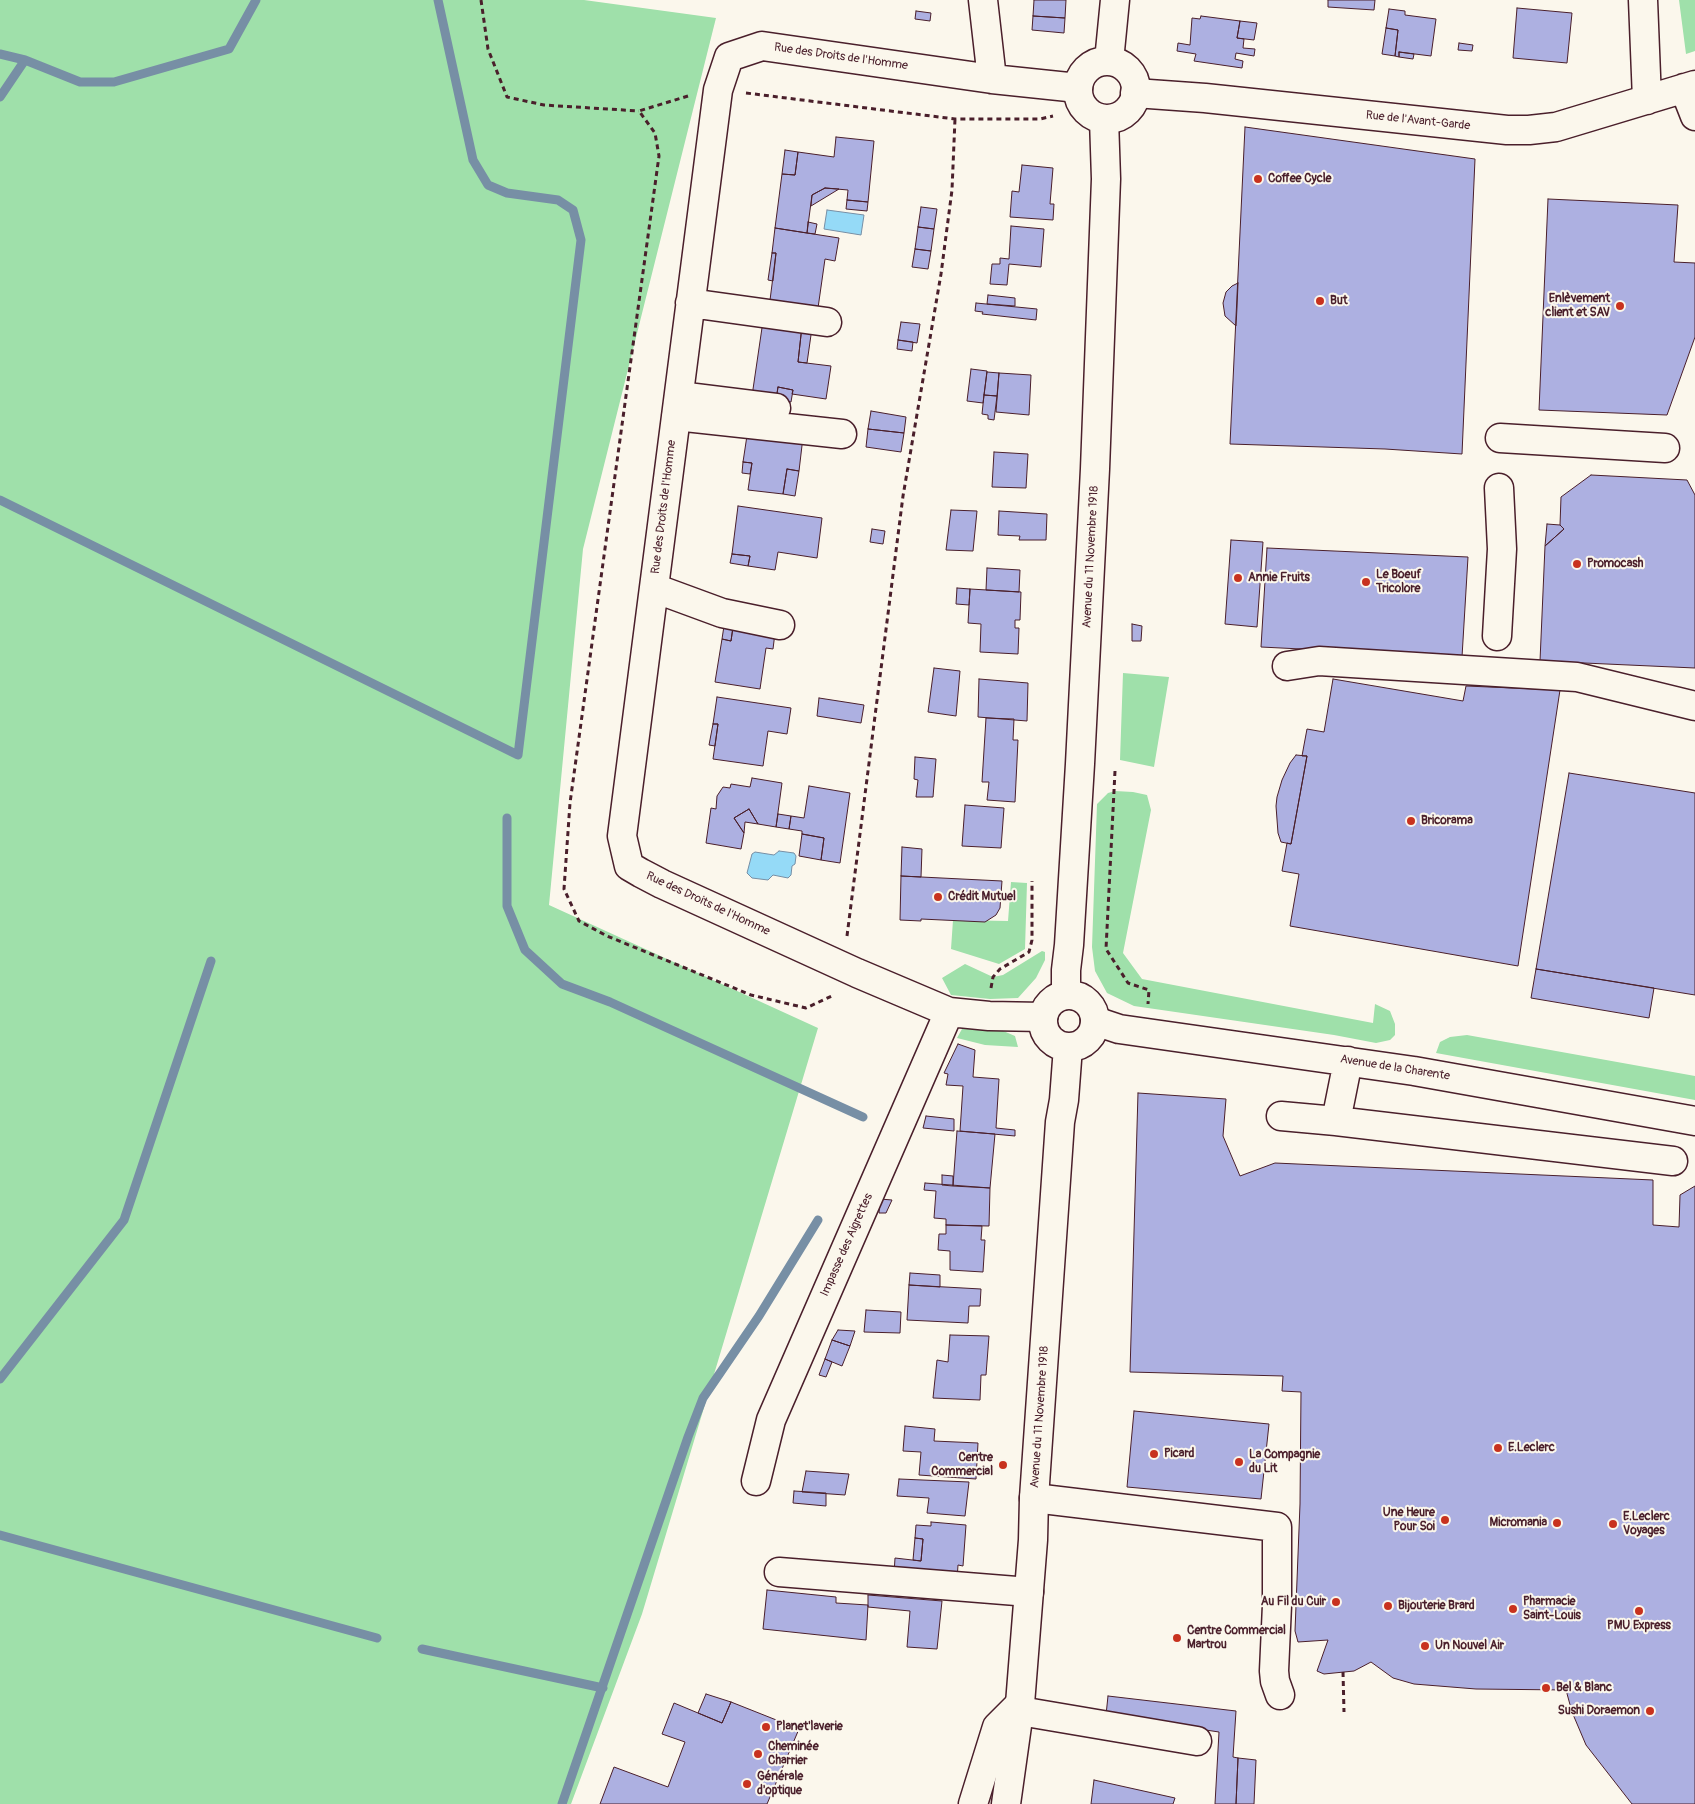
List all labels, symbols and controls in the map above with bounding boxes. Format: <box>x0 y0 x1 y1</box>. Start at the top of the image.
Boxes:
street label: Rue des Droits de l'Homme <box>773 40 909 74</box>
street label: Rue de l'Avant-Garde <box>1365 108 1471 134</box>
place label: Coffee Cycle <box>1268 172 1332 186</box>
marker: Coffee Cycle <box>1252 173 1264 185</box>
place label: Enlèvement client et SAV <box>1545 292 1610 320</box>
place label: But <box>1330 294 1348 308</box>
marker: But <box>1314 295 1326 307</box>
marker: Enlèvement client et SAV <box>1614 300 1626 312</box>
street label: Rue des Droits de l'Homme <box>649 439 679 575</box>
street label: Avenue du 11 Novembre 1918 <box>1080 485 1102 629</box>
place label: Promocash <box>1587 557 1643 571</box>
marker: Promocash <box>1571 558 1583 570</box>
place label: Le Boeuf Tricolore <box>1376 568 1421 596</box>
place label: Annie Fruits <box>1248 571 1310 585</box>
marker: Annie Fruits <box>1232 572 1244 584</box>
marker: Le Boeuf Tricolore <box>1360 576 1372 588</box>
place label: Bricorama <box>1421 814 1473 828</box>
marker: Bricorama <box>1405 815 1417 827</box>
street label: Rue des Droits de l'Homme <box>644 869 772 939</box>
place label: Crédit Mutuel <box>948 890 1016 904</box>
marker: Crédit Mutuel <box>932 891 944 903</box>
street label: Avenue de la Charente <box>1339 1052 1451 1084</box>
street label: Impasse des Aigrettes <box>818 1191 876 1299</box>
street label: Avenue du 11 Novembre 1918 <box>1028 1345 1052 1489</box>
place label: E.Leclerc <box>1508 1441 1555 1455</box>
marker: E.Leclerc <box>1492 1442 1504 1454</box>
place label: Picard <box>1164 1447 1194 1461</box>
marker: Picard <box>1148 1448 1160 1460</box>
place label: La Compagnie du Lit <box>1249 1448 1320 1476</box>
place label: Centre Commercial <box>931 1451 993 1479</box>
marker: La Compagnie du Lit <box>1233 1456 1245 1468</box>
marker: Centre Commercial <box>997 1459 1009 1471</box>
place label: Une Heure Pour Soi <box>1383 1506 1435 1534</box>
place label: E.Leclerc Voyages <box>1623 1510 1670 1538</box>
marker: Une Heure Pour Soi <box>1439 1514 1451 1526</box>
place label: Micromania <box>1490 1516 1547 1530</box>
marker: Micromania <box>1551 1517 1563 1529</box>
marker: E.Leclerc Voyages <box>1607 1518 1619 1530</box>
place label: Au Fil du Cuir <box>1261 1595 1326 1609</box>
place label: Pharmacie Saint-Louis <box>1523 1595 1581 1623</box>
marker: Au Fil du Cuir <box>1330 1596 1342 1608</box>
place label: Bijouterie Brard <box>1398 1599 1475 1613</box>
marker: Bijouterie Brard <box>1382 1600 1394 1612</box>
marker: Pharmacie Saint-Louis <box>1507 1603 1519 1615</box>
marker: PMU Express <box>1633 1605 1645 1617</box>
place label: PMU Express <box>1607 1619 1671 1633</box>
place label: Centre Commercial Martrou <box>1187 1624 1286 1652</box>
marker: Centre Commercial Martrou <box>1171 1632 1183 1644</box>
place label: Un Nouvel Air <box>1435 1639 1504 1653</box>
marker: Un Nouvel Air <box>1419 1640 1431 1652</box>
place label: Bel & Blanc <box>1556 1681 1612 1695</box>
marker: Bel & Blanc <box>1540 1682 1552 1694</box>
place label: Sushi Doraemon <box>1558 1704 1640 1718</box>
marker: Sushi Doraemon <box>1644 1705 1656 1717</box>
place label: Planet'laverie <box>776 1720 843 1734</box>
marker: Planet'laverie <box>760 1721 772 1733</box>
place label: Cheminée Charrier <box>768 1740 819 1768</box>
marker: Cheminée Charrier <box>752 1748 764 1760</box>
place label: Générale d'optique <box>757 1770 803 1798</box>
marker: Générale d'optique <box>741 1778 753 1790</box>

